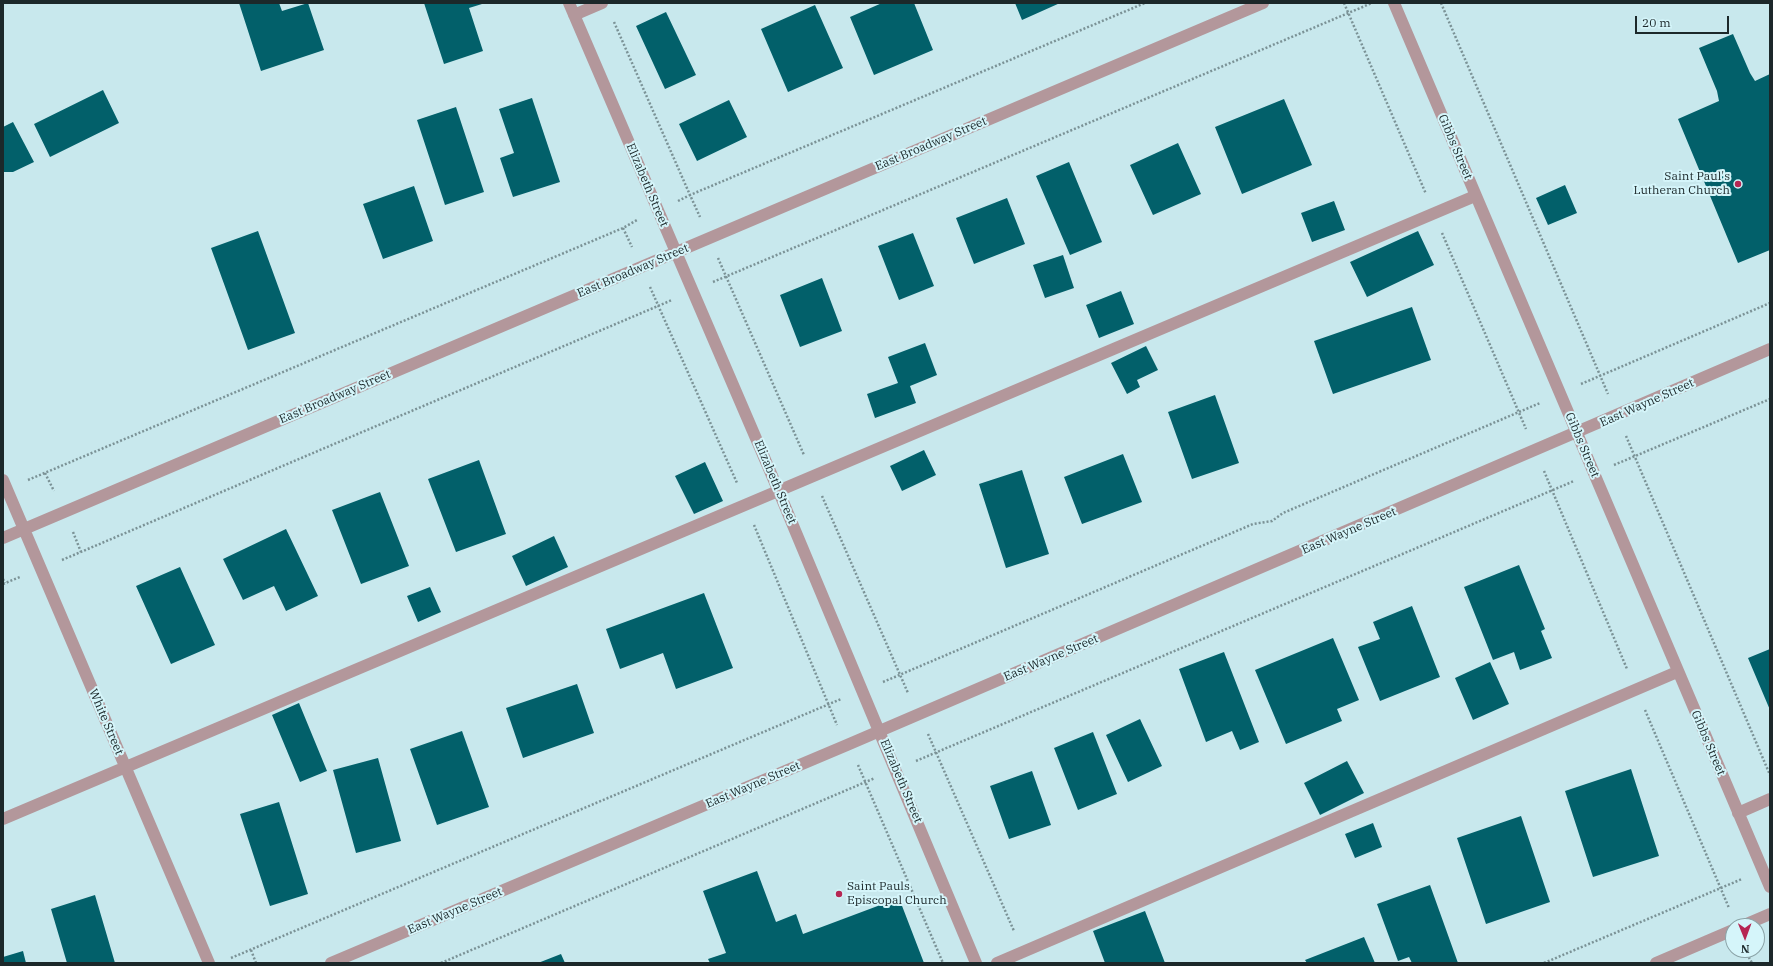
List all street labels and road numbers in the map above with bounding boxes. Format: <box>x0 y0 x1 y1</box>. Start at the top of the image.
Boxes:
street label: Gibbs Street <box>1435 112 1475 182</box>
street label: East Broadway Street <box>873 114 989 174</box>
street label: Elizabeth Street <box>623 141 671 229</box>
street label: East Broadway Street <box>575 241 691 301</box>
street label: East Broadway Street <box>277 367 393 427</box>
street label: East Wayne Street <box>1598 376 1696 430</box>
street label: Gibbs Street <box>1562 410 1602 480</box>
street label: Elizabeth Street <box>751 438 799 526</box>
street label: East Wayne Street <box>1300 505 1398 557</box>
street label: East Wayne Street <box>1002 632 1100 684</box>
street label: White Street <box>86 687 126 757</box>
street label: Gibbs Street <box>1688 708 1728 778</box>
street label: Elizabeth Street <box>877 737 925 825</box>
street label: East Wayne Street <box>704 759 802 811</box>
street label: East Wayne Street <box>406 885 504 937</box>

